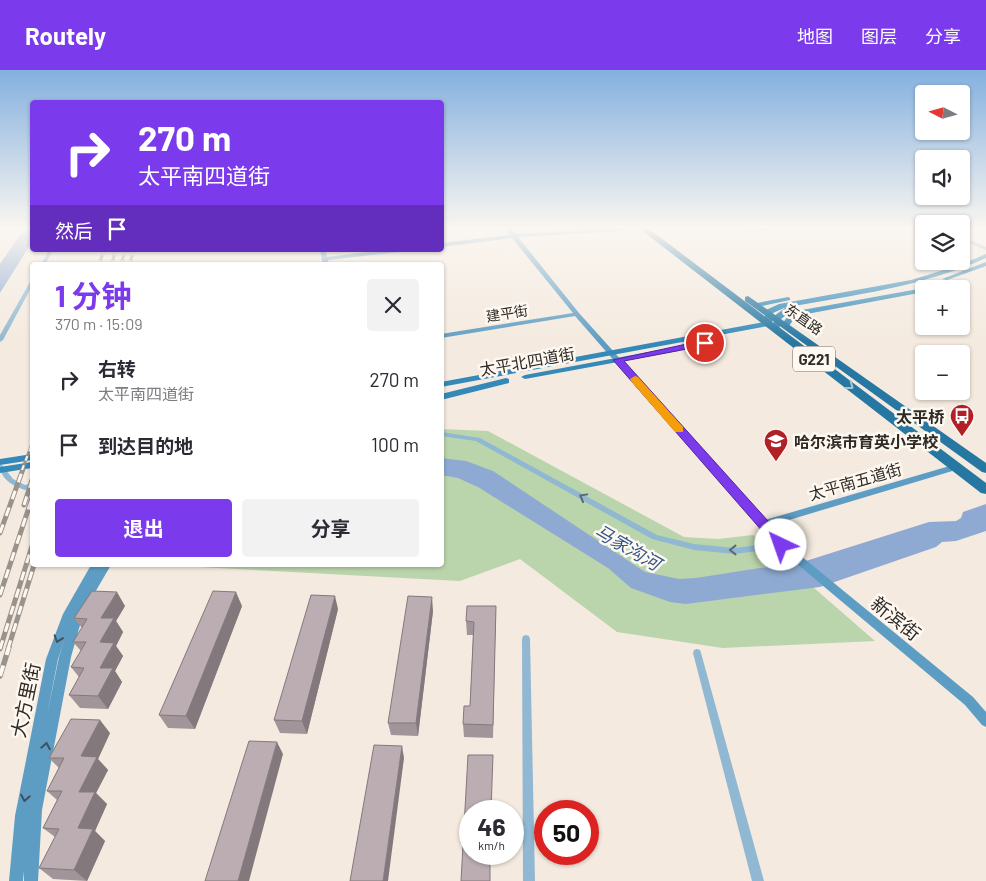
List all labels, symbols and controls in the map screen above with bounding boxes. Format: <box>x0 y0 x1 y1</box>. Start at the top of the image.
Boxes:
text: Routely <box>25 21 106 50</box>
text: 地图 <box>797 25 833 47</box>
text: 图层 <box>861 25 897 47</box>
text: 分享 <box>925 25 961 47</box>
north arrow <box>915 85 970 140</box>
map controls <box>915 85 970 400</box>
text: 270 m <box>138 116 231 158</box>
icon: right <box>55 120 120 185</box>
button: sound <box>915 150 970 205</box>
text: 太平南四道街 <box>138 162 270 188</box>
icon: arrive <box>103 215 131 243</box>
button: layers <box>915 215 970 270</box>
text: 然后 <box>55 219 93 242</box>
text: 1 分钟 <box>55 277 132 313</box>
button: close <box>367 279 419 331</box>
button: + <box>915 280 970 335</box>
street label: 东直路 <box>782 300 826 338</box>
street label: 建平街 <box>485 301 529 325</box>
text: 370 m · 15:09 <box>55 314 143 333</box>
pin <box>684 322 726 364</box>
icon: arrive <box>691 329 719 357</box>
street label: 太平北四道街 <box>478 343 576 379</box>
button: − <box>915 345 970 400</box>
road number: G221 <box>793 346 835 372</box>
text: 右转 <box>98 357 136 380</box>
icon: right <box>55 366 83 394</box>
text: 270 m <box>370 368 419 391</box>
one-way arrow <box>844 380 854 389</box>
text: 太平南四道街 <box>98 384 194 403</box>
bus stop icon: 太平桥 <box>949 403 975 437</box>
place label: 太平桥 <box>896 407 945 426</box>
school or university icon: 哈尔滨市育英小学校 <box>763 428 789 462</box>
icon: arrive <box>55 431 83 459</box>
place label: 哈尔滨市育英小学校 <box>794 432 939 451</box>
text: 100 m <box>371 433 419 456</box>
text: 到达目的地 <box>98 434 193 457</box>
street label: 太平南五道街 <box>806 459 904 503</box>
one-way arrow <box>579 493 588 503</box>
button: 退出 <box>55 499 232 557</box>
button: 分享 <box>242 499 419 557</box>
position arrow <box>754 518 806 570</box>
water label: 马家沟河 <box>591 519 667 576</box>
one-way arrow <box>729 545 736 555</box>
street label: 新滨街 <box>867 591 925 645</box>
one-way arrow <box>54 635 64 643</box>
street label: 大方里街 <box>6 660 44 740</box>
one-way arrow <box>41 742 51 750</box>
one-way arrow <box>20 794 30 803</box>
speed limit sign: 50 <box>534 800 599 865</box>
text: 46 <box>477 811 506 841</box>
text: km/h <box>478 838 505 852</box>

